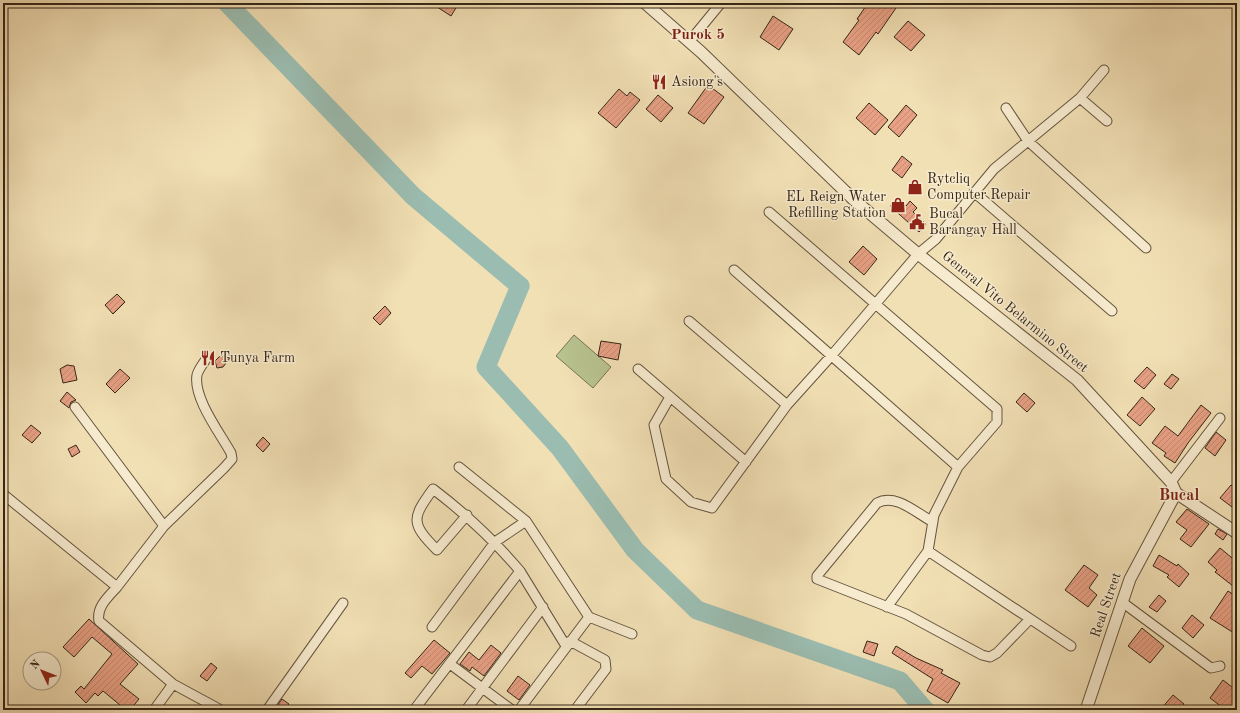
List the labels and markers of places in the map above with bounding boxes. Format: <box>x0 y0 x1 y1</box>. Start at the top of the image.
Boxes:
restaurant icon: Asiong's <box>650 73 668 91</box>
place label: Asiong's <box>671 75 723 89</box>
place label: Rytcliq Computer Repair <box>927 172 1031 202</box>
shop icon: Rytcliq Computer Repair <box>906 178 924 196</box>
place label: EL Reign Water Refilling Station <box>786 190 886 220</box>
shop icon: EL Reign Water Refilling Station <box>889 196 907 214</box>
place label: Bucal Barangay Hall <box>929 207 1017 237</box>
public building icon: Bucal Barangay Hall <box>908 213 926 231</box>
restaurant icon: Tunya Farm <box>199 349 217 367</box>
place label: Tunya Farm <box>220 351 295 365</box>

